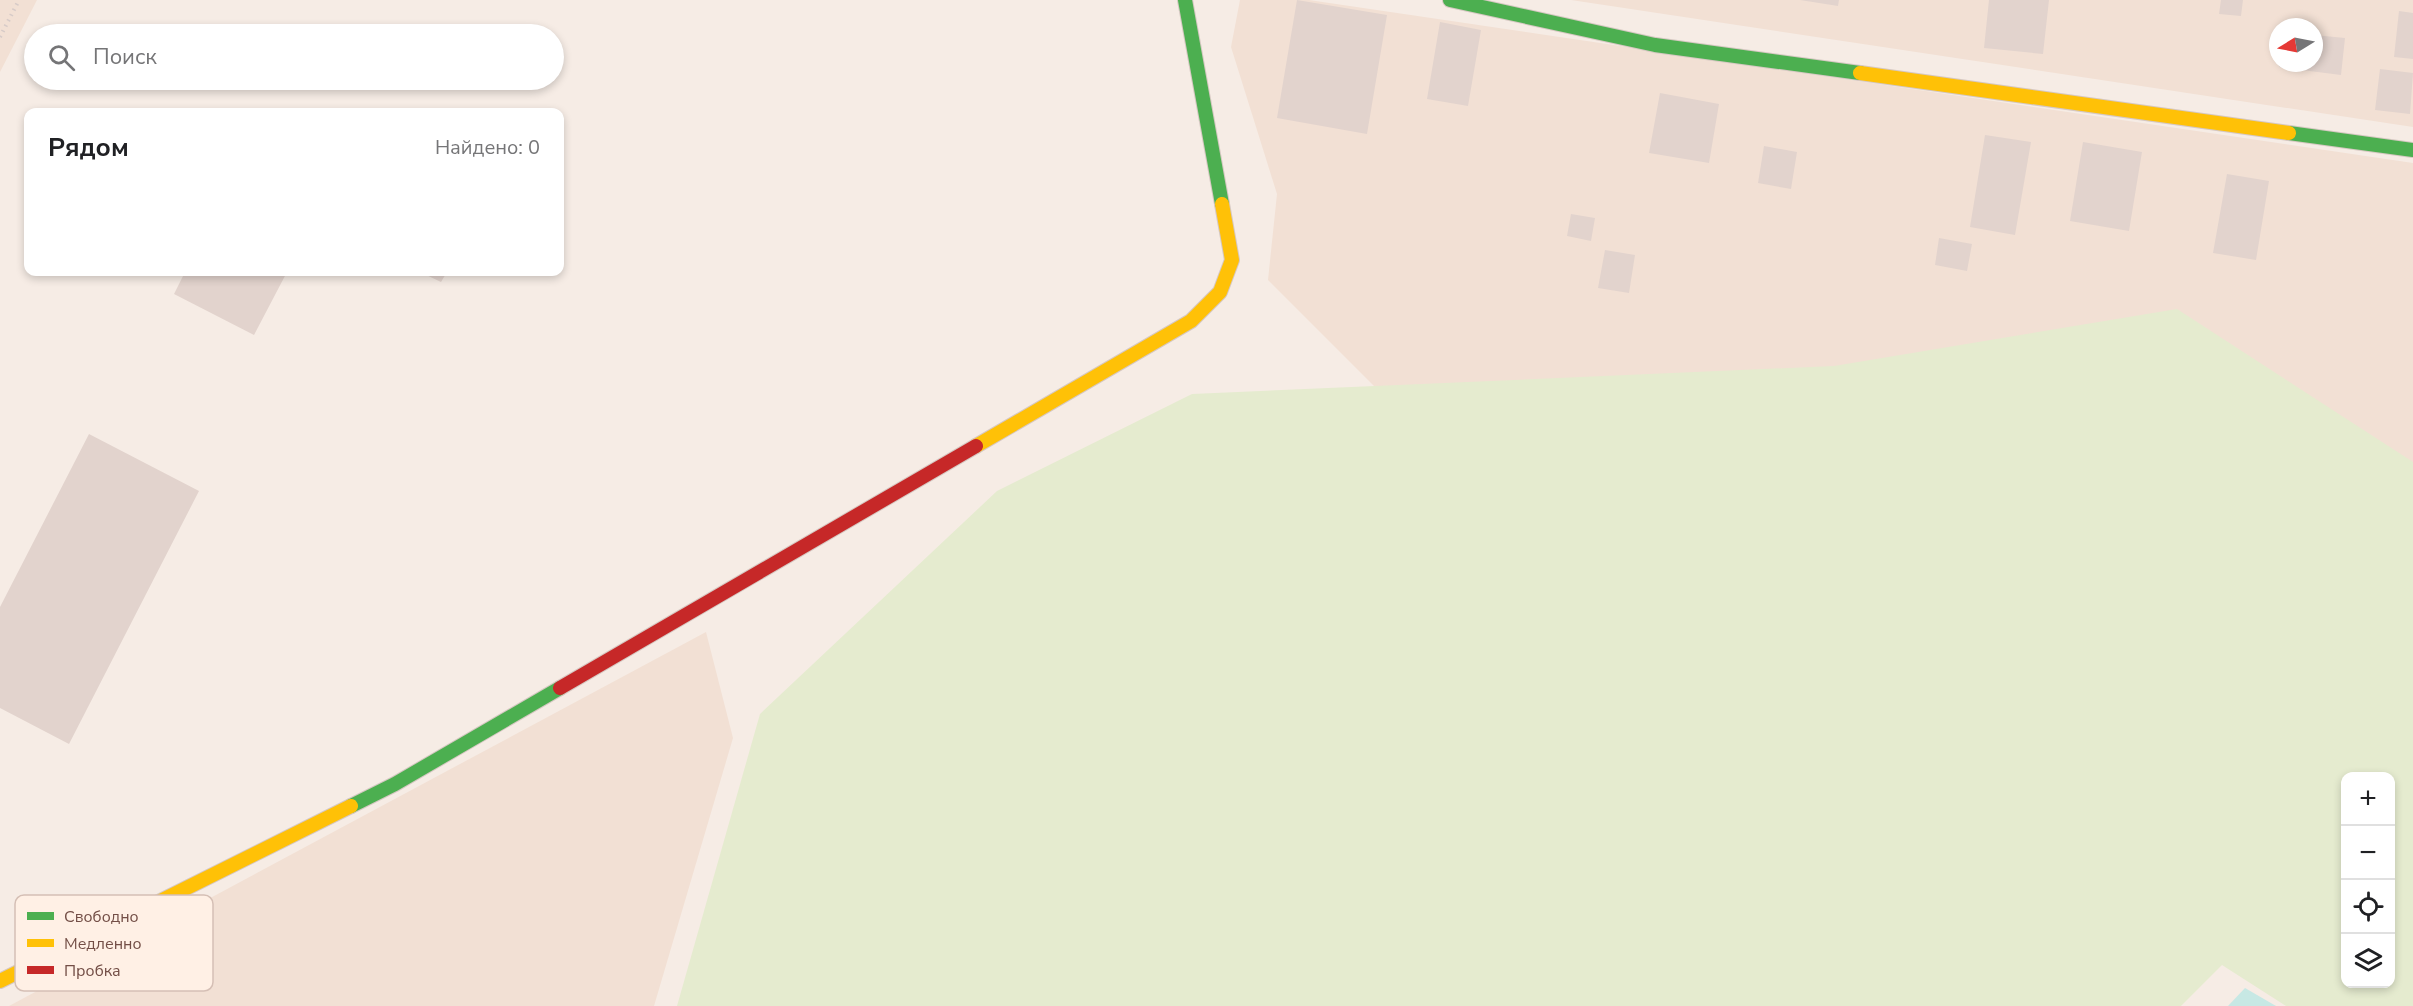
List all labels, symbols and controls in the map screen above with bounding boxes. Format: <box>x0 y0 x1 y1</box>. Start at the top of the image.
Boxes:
north arrow <box>2269 18 2323 72</box>
search box <box>24 24 564 90</box>
icon: search <box>45 41 78 74</box>
text: Поиск <box>93 42 157 72</box>
text: Рядом <box>48 130 129 165</box>
text: Найдено: 0 <box>435 134 540 161</box>
map controls <box>2341 772 2395 988</box>
button: + <box>2341 772 2395 826</box>
button: − <box>2341 826 2395 880</box>
button: locate <box>2341 880 2395 934</box>
legend <box>15 895 213 991</box>
text: Свободно <box>64 906 139 928</box>
text: Медленно <box>64 933 142 955</box>
button: layers <box>2341 934 2395 988</box>
text: Пробка <box>64 960 121 982</box>

